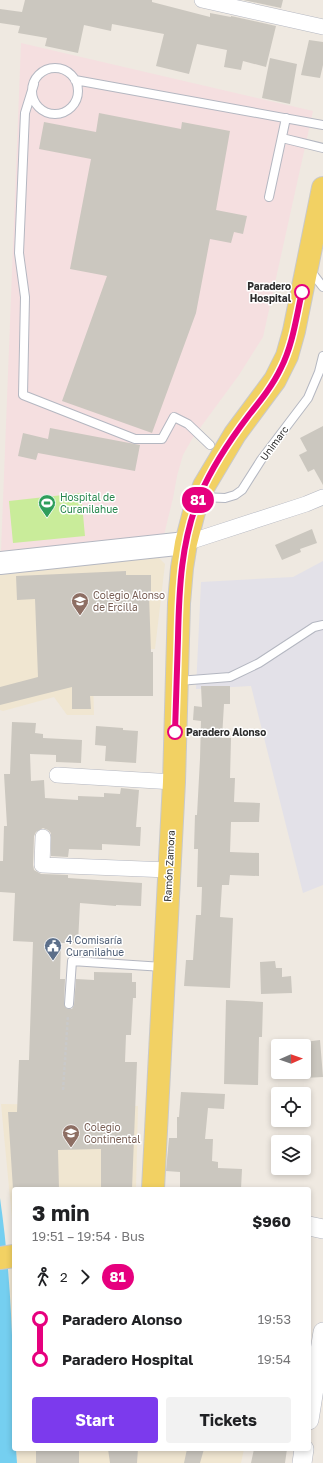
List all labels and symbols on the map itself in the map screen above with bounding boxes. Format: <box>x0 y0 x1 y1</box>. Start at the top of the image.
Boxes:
place label: Paradero Hospital <box>247 280 292 304</box>
marker: Paradero Hospital <box>294 284 310 300</box>
street label: Unimarc <box>257 423 291 463</box>
line badge: 81 <box>180 487 216 513</box>
place label: Hospital de Curanilahue <box>60 491 118 515</box>
sports icon: Hospital de Curanilahue <box>37 493 57 518</box>
place label: Colegio Alonso de Ercilla <box>93 589 165 613</box>
school or university icon: Colegio Alonso de Ercilla <box>70 591 90 616</box>
marker: Paradero Alonso <box>167 724 183 740</box>
place label: Paradero Alonso <box>186 726 266 738</box>
street label: Ramón Zamora <box>161 830 177 902</box>
place label: 4 Comisaría Curanilahue <box>66 934 124 958</box>
public building icon: 4 Comisaría Curanilahue <box>43 936 63 961</box>
north arrow <box>271 1039 311 1079</box>
place label: Colegio Continental <box>84 1121 140 1145</box>
school or university icon: Colegio Continental <box>61 1123 81 1148</box>

